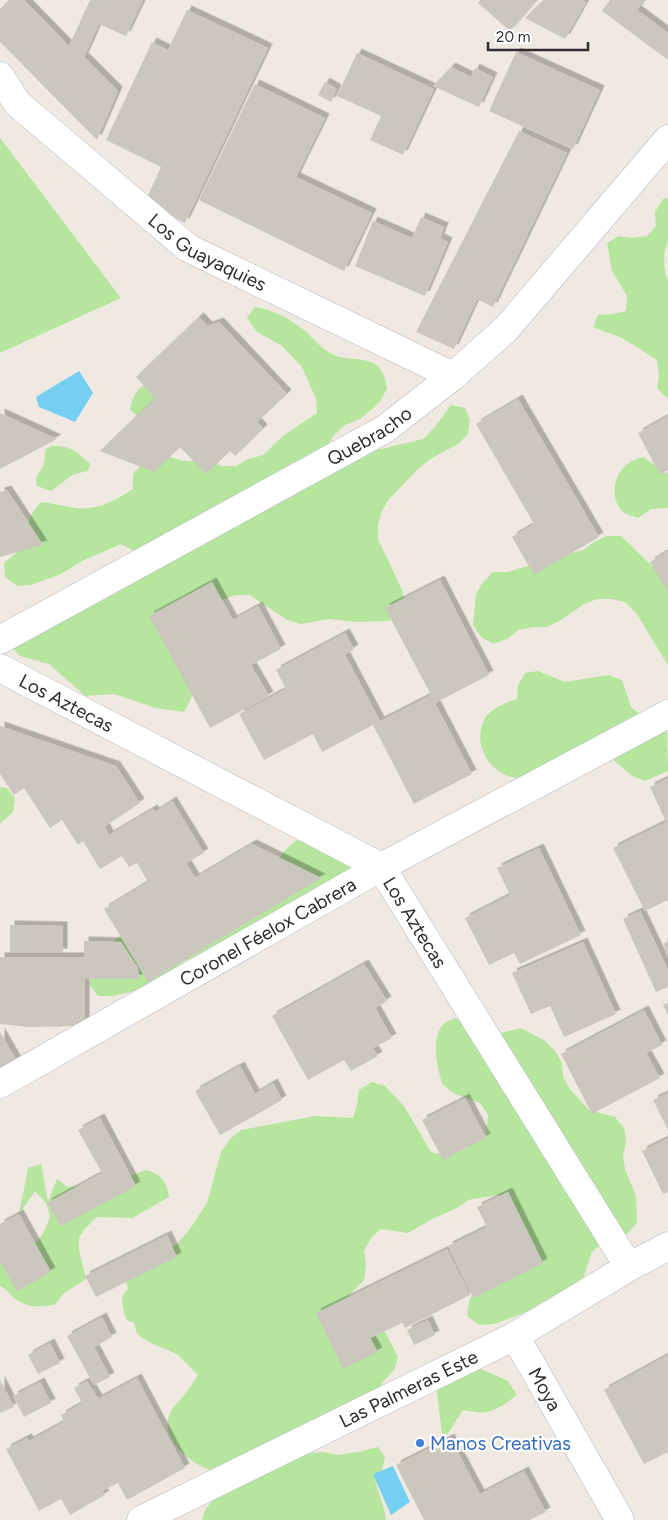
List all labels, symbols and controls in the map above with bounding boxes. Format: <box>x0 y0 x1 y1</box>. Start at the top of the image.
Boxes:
scale bar <box>488 20 588 52</box>
text: 20 m <box>496 28 530 46</box>
street label: Los Guayaquies <box>144 208 270 296</box>
street label: Quebracho <box>323 401 416 470</box>
street label: Los Aztecas <box>15 669 118 737</box>
street label: Coronel Féelox Cabrera <box>175 872 360 991</box>
street label: Los Aztecas <box>378 873 452 972</box>
street label: Las Palmeras Este <box>335 1345 482 1432</box>
street label: Moya <box>524 1363 567 1415</box>
place label: Manos Creativas <box>430 1432 571 1455</box>
marker: Manos Creativas <box>414 1437 426 1449</box>

